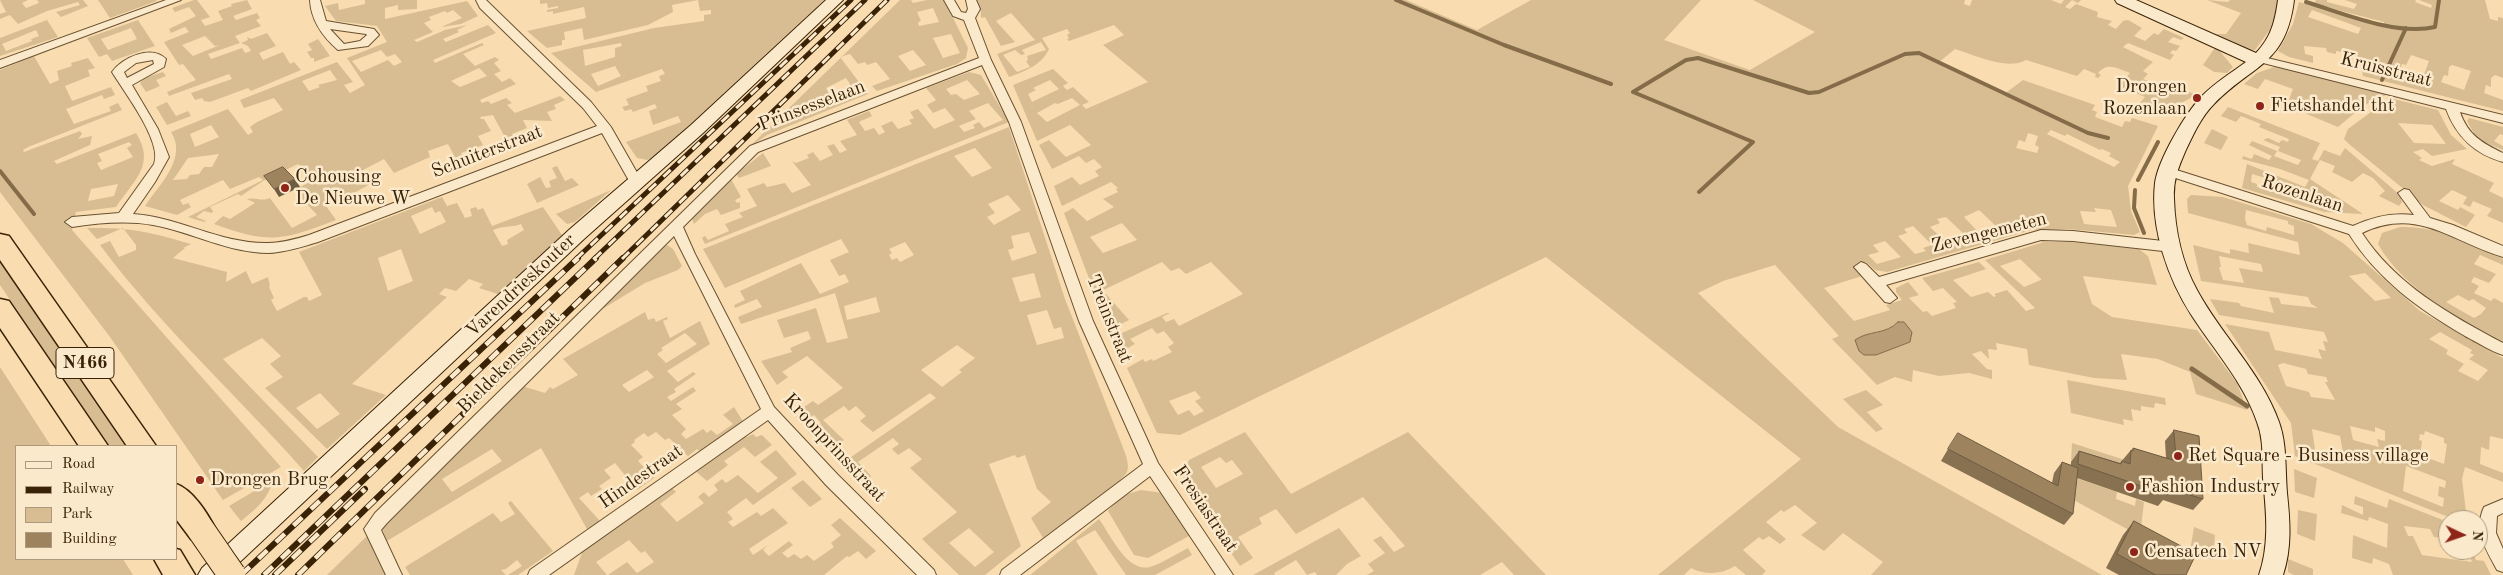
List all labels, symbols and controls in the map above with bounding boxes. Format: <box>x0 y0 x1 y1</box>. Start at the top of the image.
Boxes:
street label: Kruisstraat <box>2338 48 2434 92</box>
street label: Prinsesselaan <box>755 75 869 137</box>
place label: Drongen Rozenlaan <box>2102 76 2187 120</box>
marker: Drongen Rozenlaan <box>2191 92 2203 104</box>
place label: Fietshandel tht <box>2270 95 2394 117</box>
marker: Fietshandel tht <box>2254 100 2266 112</box>
street label: Schuiterstraat <box>428 120 546 184</box>
place label: Cohousing De Nieuwe W <box>295 166 411 210</box>
street label: Rozenlaan <box>2258 170 2346 218</box>
marker: Cohousing De Nieuwe W <box>279 182 291 194</box>
street label: Zevengemeten <box>1929 208 2049 258</box>
street label: Varendrieskouter <box>461 229 581 343</box>
street label: Treinstraat <box>1081 271 1137 367</box>
street label: Bieldekensstraat <box>453 307 565 419</box>
road number: N466 <box>56 348 114 378</box>
street label: Kroonprinsstraat <box>778 389 890 507</box>
street label: Hindestraat <box>595 440 687 514</box>
legend <box>15 445 178 560</box>
place label: Ret Square - Business village <box>2188 445 2429 467</box>
marker: Ret Square - Business village <box>2172 450 2184 462</box>
text: Road <box>62 457 95 472</box>
street label: Fresiastraat <box>1168 461 1242 557</box>
place label: Drongen Brug <box>210 469 328 491</box>
marker: Drongen Brug <box>194 474 206 486</box>
place label: Fashion Industry <box>2140 476 2280 498</box>
marker: Fashion Industry <box>2124 481 2136 493</box>
text: Railway <box>62 482 115 497</box>
text: Park <box>62 507 93 522</box>
north arrow <box>2438 510 2488 560</box>
text: N <box>2470 530 2484 541</box>
text: Building <box>62 532 117 547</box>
place label: Censatech NV <box>2144 541 2262 563</box>
marker: Censatech NV <box>2128 546 2140 558</box>

